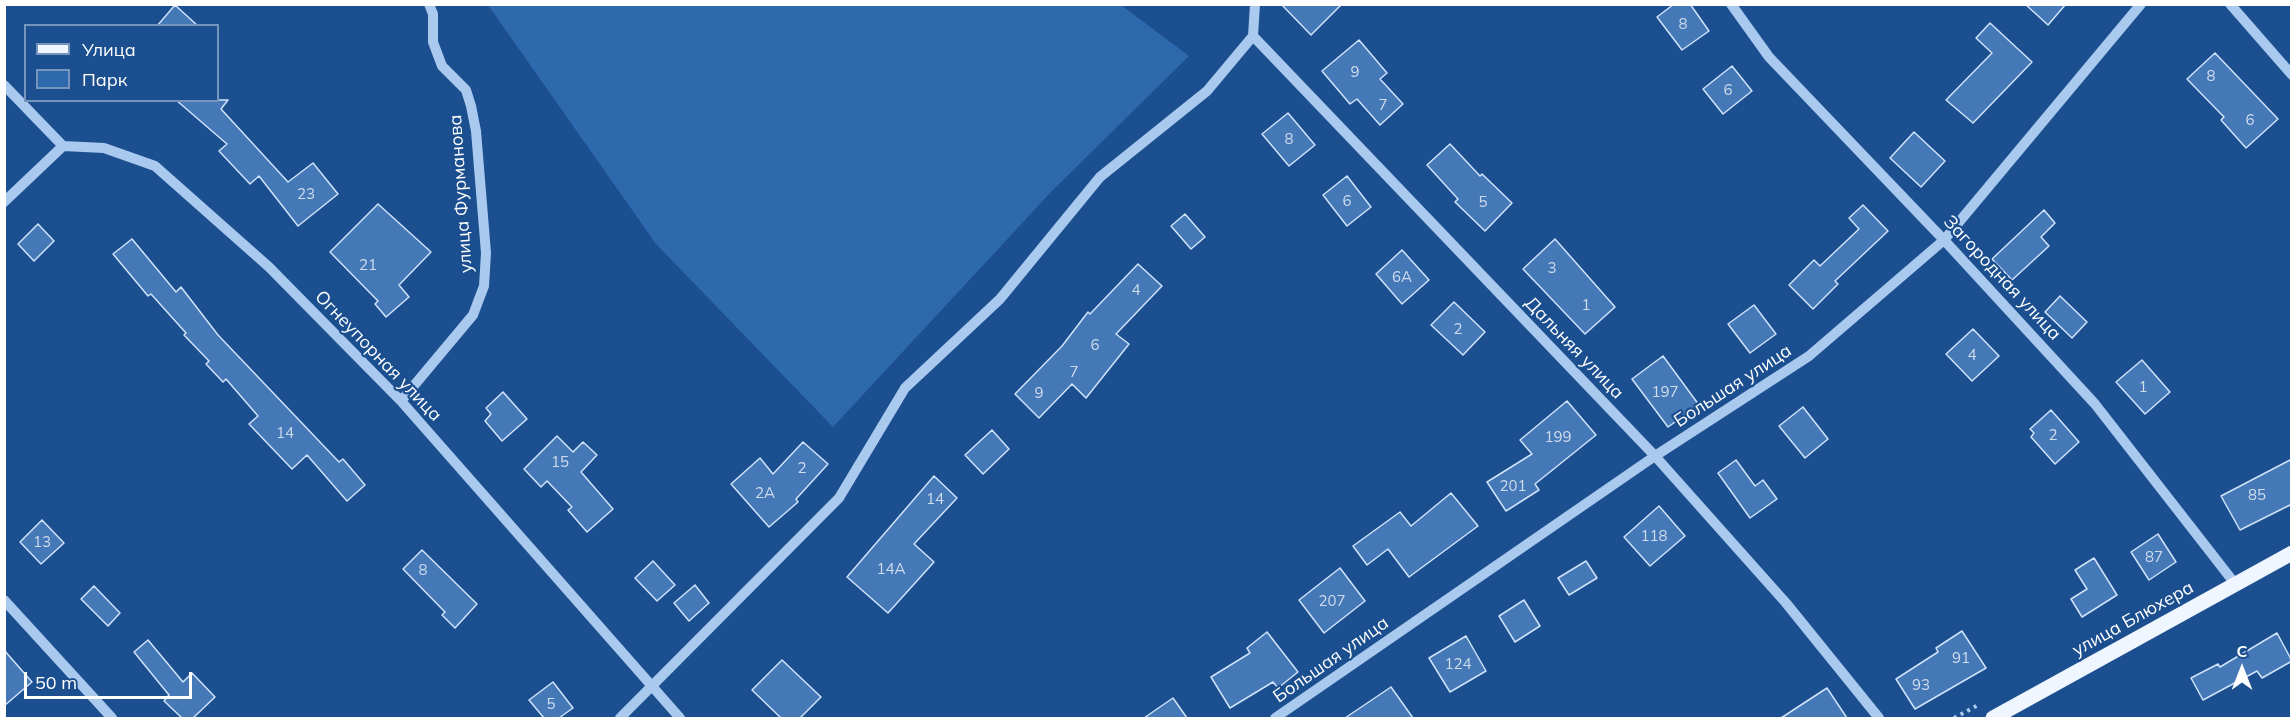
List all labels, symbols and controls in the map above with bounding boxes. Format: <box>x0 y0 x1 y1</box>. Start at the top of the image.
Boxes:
house number: 8 <box>1679 15 1687 33</box>
legend <box>24 24 219 102</box>
text: Улица <box>82 38 136 61</box>
house number: 9 <box>1351 63 1359 81</box>
house number: 8 <box>2207 67 2215 85</box>
text: Парк <box>82 68 127 91</box>
house number: 6 <box>1724 81 1732 99</box>
house number: 7 <box>1379 96 1387 114</box>
house number: 6 <box>2246 111 2254 129</box>
street label: улица Фурманова <box>445 114 477 274</box>
house number: 8 <box>1285 130 1293 148</box>
house number: 23 <box>297 185 315 203</box>
house number: 6 <box>1343 192 1351 210</box>
house number: 5 <box>1479 193 1487 211</box>
street label: Загородная улица <box>1939 211 2065 345</box>
house number: 21 <box>359 256 377 274</box>
house number: 3 <box>1548 259 1556 277</box>
house number: 6А <box>1392 268 1412 286</box>
house number: 4 <box>1132 281 1140 299</box>
street label: Огнеупорная улица <box>310 286 446 426</box>
street label: Дальняя улица <box>1520 292 1628 404</box>
house number: 1 <box>1582 296 1590 314</box>
house number: 2 <box>1454 320 1462 338</box>
house number: 6 <box>1091 336 1099 354</box>
street label: Большая улица <box>1670 340 1796 432</box>
house number: 4 <box>1968 346 1976 364</box>
house number: 7 <box>1070 363 1078 381</box>
house number: 1 <box>2139 378 2147 396</box>
house number: 197 <box>1652 383 1678 401</box>
house number: 9 <box>1035 384 1043 402</box>
house number: 14 <box>276 424 294 442</box>
house number: 2 <box>2049 426 2057 444</box>
house number: 199 <box>1545 428 1571 446</box>
house number: 15 <box>551 453 569 471</box>
house number: 2 <box>798 459 806 477</box>
house number: 201 <box>1500 477 1526 495</box>
house number: 2А <box>755 484 775 502</box>
house number: 85 <box>2248 486 2266 504</box>
house number: 14 <box>926 490 944 508</box>
house number: 118 <box>1641 527 1667 545</box>
house number: 13 <box>33 533 51 551</box>
house number: 87 <box>2145 548 2163 566</box>
house number: 14А <box>876 560 906 578</box>
house number: 8 <box>419 561 427 579</box>
street label: улица Блюхера <box>2069 577 2197 661</box>
house number: 207 <box>1319 592 1345 610</box>
street label: Большая улица <box>1269 612 1393 708</box>
north arrow <box>2212 639 2272 699</box>
text: С <box>2237 641 2247 661</box>
house number: 91 <box>1952 649 1970 667</box>
house number: 124 <box>1445 655 1471 673</box>
scale bar <box>27 660 195 698</box>
text: 50 m <box>35 671 77 694</box>
house number: 93 <box>1912 676 1930 694</box>
house number: 5 <box>547 695 555 713</box>

